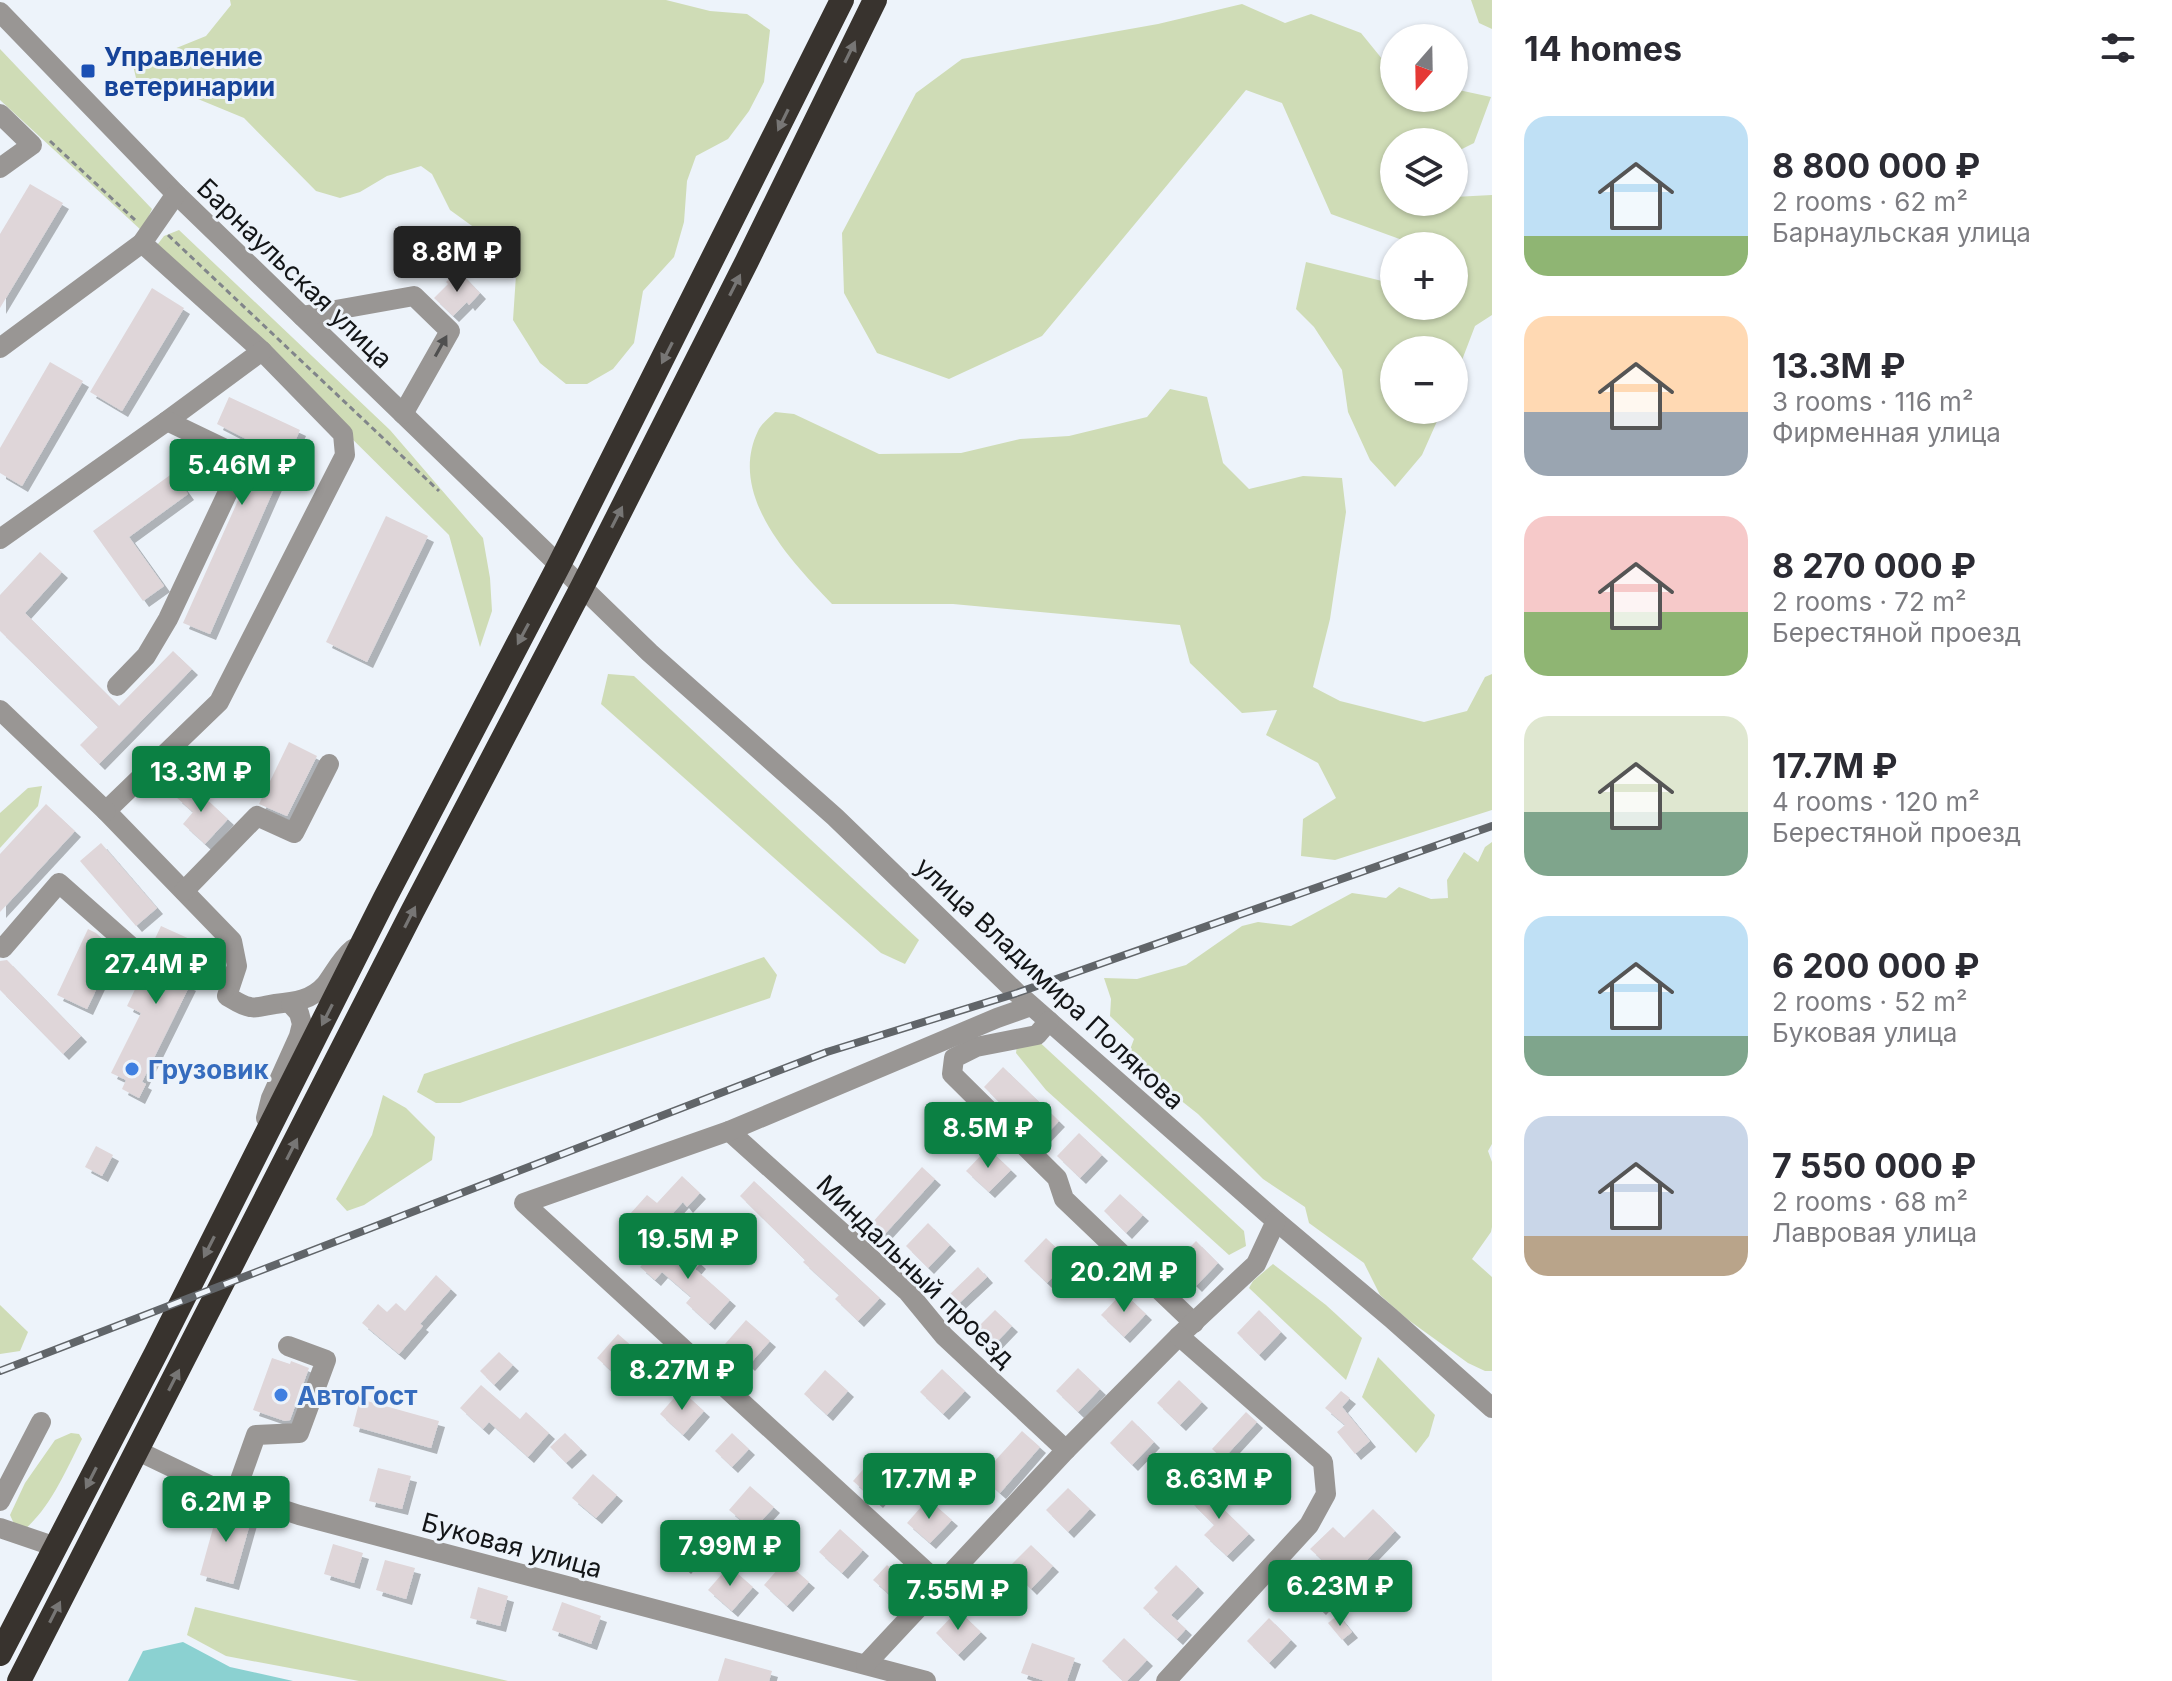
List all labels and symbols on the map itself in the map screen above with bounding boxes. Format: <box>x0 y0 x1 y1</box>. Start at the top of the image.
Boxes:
north arrow <box>1380 24 1468 112</box>
one-way arrow <box>843 40 856 63</box>
place label: Управление ветеринарии <box>104 41 275 102</box>
marker: Управление ветеринарии <box>79 62 97 80</box>
one-way arrow <box>776 109 790 132</box>
street label: Барнаульская улица <box>191 172 399 374</box>
pin: 8.8M ₽ <box>392 226 522 294</box>
one-way arrow <box>728 274 741 297</box>
one-way arrow <box>434 335 448 357</box>
one-way arrow <box>660 341 674 364</box>
pin: 5.46M ₽ <box>168 439 316 507</box>
one-way arrow <box>610 505 624 528</box>
one-way arrow <box>517 623 530 646</box>
pin: 13.3M ₽ <box>127 746 275 814</box>
street label: улица Владимира Полякова <box>909 850 1191 1116</box>
one-way arrow <box>403 905 416 928</box>
pin: 27.4M ₽ <box>82 938 230 1006</box>
one-way arrow <box>320 1003 334 1026</box>
place label: Грузовик <box>148 1054 269 1085</box>
marker: Грузовик <box>123 1060 141 1078</box>
pin: 8.5M ₽ <box>923 1102 1053 1170</box>
one-way arrow <box>286 1137 299 1160</box>
street label: Миндальный проезд <box>811 1169 1021 1373</box>
pin: 19.5M ₽ <box>614 1213 762 1281</box>
one-way arrow <box>203 1235 216 1258</box>
pin: 20.2M ₽ <box>1050 1246 1198 1314</box>
pin: 8.27M ₽ <box>608 1344 756 1412</box>
one-way arrow <box>167 1369 181 1392</box>
place label: АвтоГост <box>297 1380 418 1411</box>
marker: АвтоГост <box>272 1386 290 1404</box>
pin: 17.7M ₽ <box>855 1453 1003 1521</box>
pin: 8.63M ₽ <box>1145 1453 1293 1521</box>
one-way arrow <box>85 1467 98 1490</box>
pin: 6.2M ₽ <box>161 1476 291 1544</box>
street label: Буковая улица <box>418 1506 606 1584</box>
pin: 7.99M ₽ <box>656 1520 804 1588</box>
pin: 6.23M ₽ <box>1266 1560 1414 1628</box>
pin: 7.55M ₽ <box>884 1564 1032 1632</box>
one-way arrow <box>49 1600 62 1623</box>

